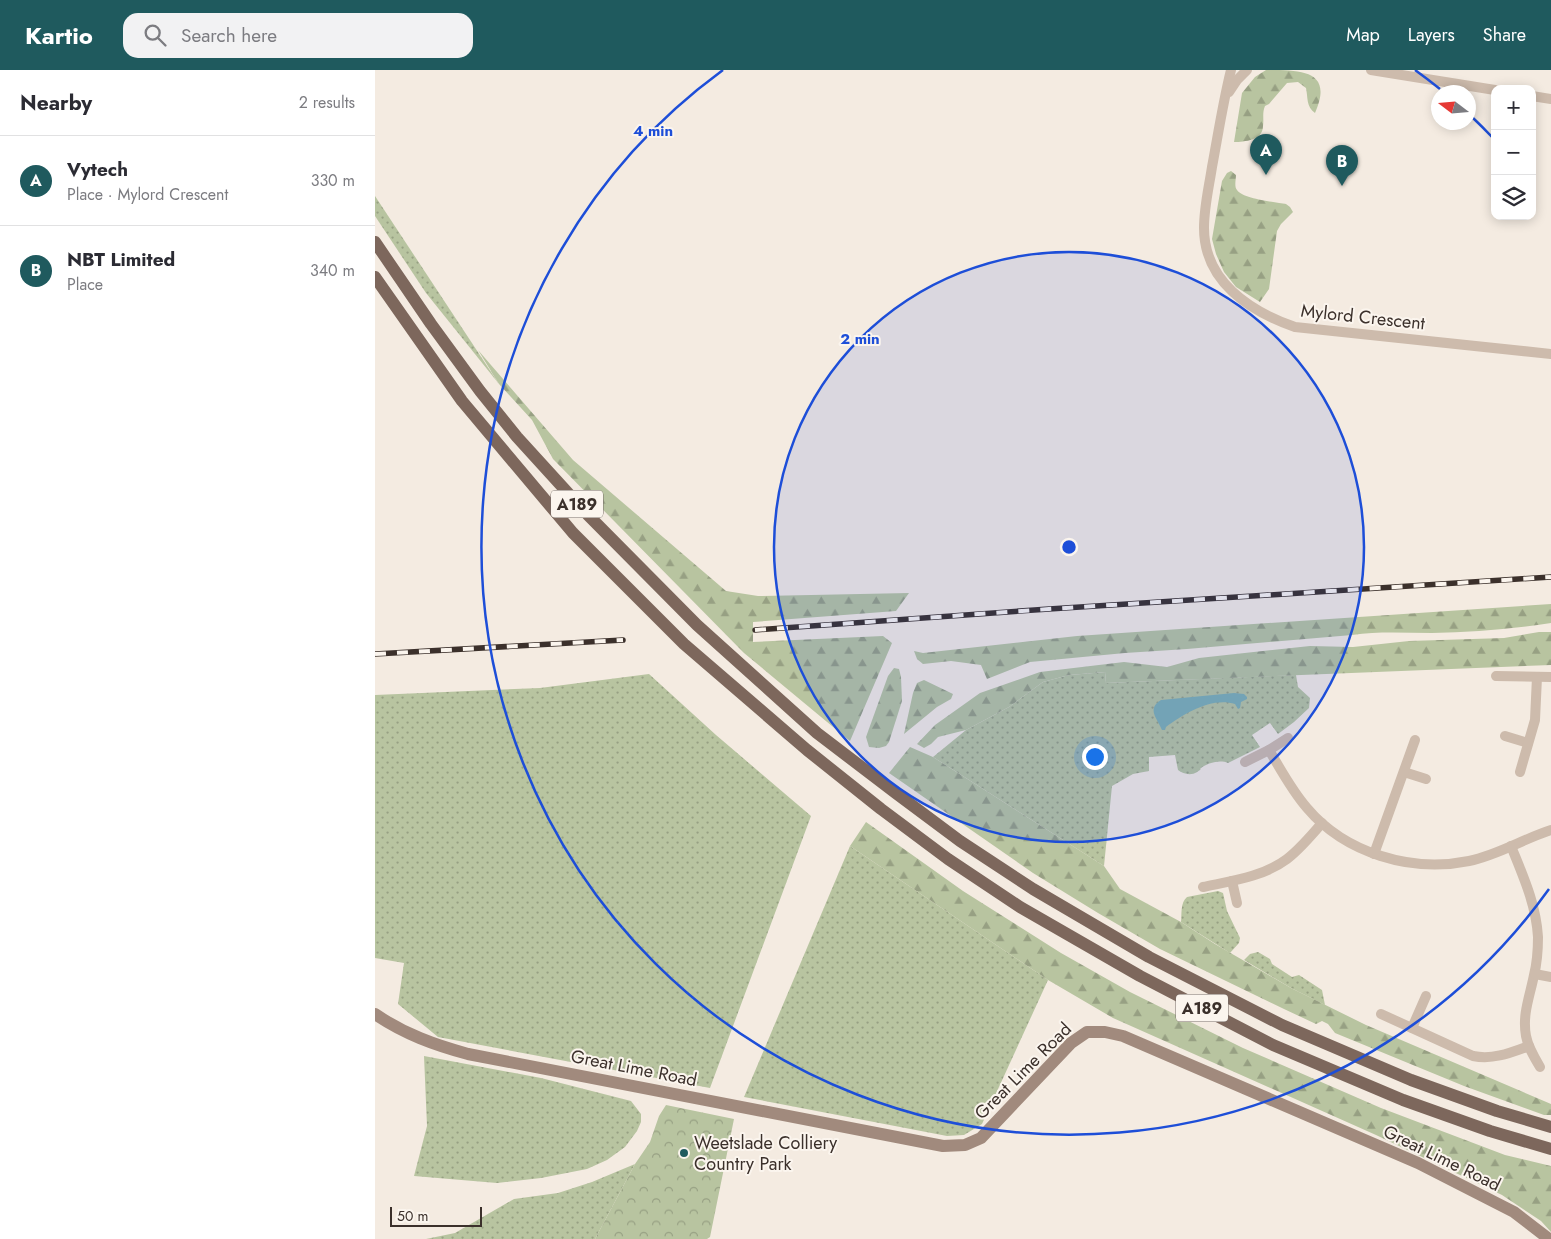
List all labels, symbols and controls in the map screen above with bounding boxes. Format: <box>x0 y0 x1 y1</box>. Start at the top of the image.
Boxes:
search box <box>123 13 473 58</box>
text: Kartio <box>25 18 93 53</box>
icon: search <box>141 21 169 49</box>
text: Search here <box>181 22 277 49</box>
text: Map <box>1346 22 1380 48</box>
text: Layers <box>1408 22 1455 48</box>
text: Share <box>1483 22 1526 48</box>
north arrow <box>1431 85 1476 130</box>
map controls <box>1491 85 1536 220</box>
button: + <box>1491 85 1536 130</box>
text: Nearby <box>20 88 92 118</box>
text: 2 results <box>299 91 355 114</box>
text: 4 min <box>633 120 673 142</box>
button: − <box>1491 130 1536 175</box>
pin: A <box>1250 134 1282 175</box>
pin: B <box>1326 145 1358 186</box>
text: Vytech <box>67 156 128 183</box>
text: A <box>30 169 42 192</box>
text: 330 m <box>311 169 355 192</box>
button: layers <box>1491 175 1536 220</box>
text: Place · Mylord Crescent <box>67 183 228 206</box>
text: NBT Limited <box>67 246 175 273</box>
text: B <box>31 259 41 282</box>
text: 340 m <box>310 259 355 282</box>
text: Place <box>67 273 103 296</box>
street label: Mylord Crescent <box>1300 298 1427 337</box>
text: 2 min <box>840 328 880 350</box>
road number: A189 <box>551 490 603 518</box>
centre of rings <box>1060 538 1078 556</box>
your location <box>1082 744 1108 770</box>
road number: A189 <box>1176 994 1228 1021</box>
street label: Great Lime Road <box>969 1017 1077 1125</box>
street label: Great Lime Road <box>569 1043 699 1093</box>
street label: Great Lime Road <box>1379 1118 1505 1198</box>
place label: Weetslade Colliery Country Park <box>694 1130 837 1177</box>
marker: Weetslade Colliery Country Park <box>678 1147 690 1159</box>
scale bar <box>390 1204 483 1227</box>
text: 50 m <box>397 1206 428 1226</box>

